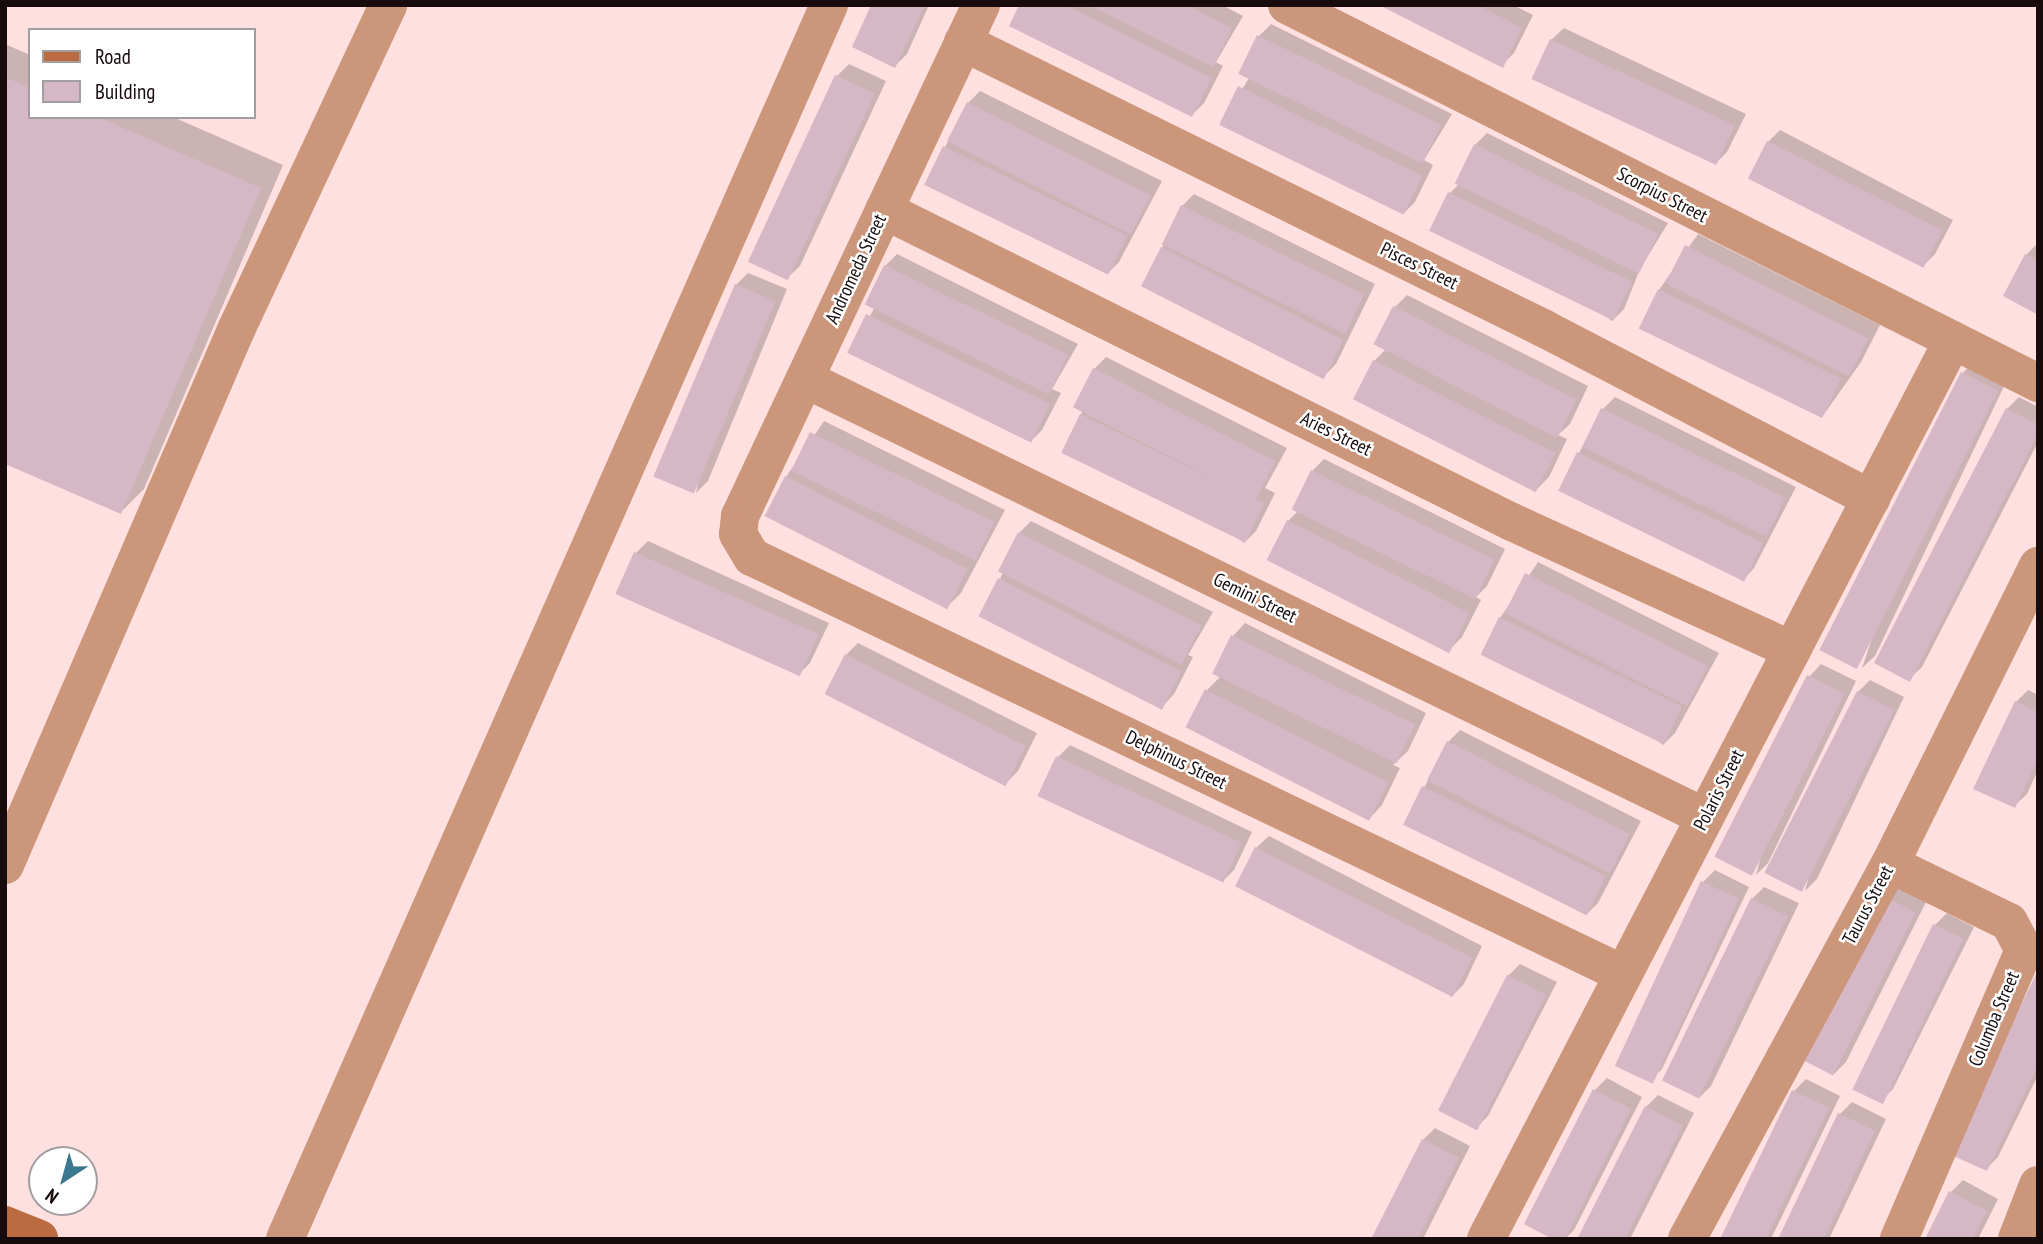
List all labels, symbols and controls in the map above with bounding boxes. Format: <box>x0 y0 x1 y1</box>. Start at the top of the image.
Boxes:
legend <box>28 28 256 119</box>
text: Road <box>95 43 131 70</box>
text: Building <box>95 78 155 105</box>
street label: Scorpius Street <box>1613 163 1711 227</box>
street label: Andromeda Street <box>821 211 891 327</box>
street label: Pisces Street <box>1377 238 1461 294</box>
street label: Aries Street <box>1297 407 1375 461</box>
street label: Gemini Street <box>1210 568 1300 628</box>
street label: Delphinus Street <box>1122 726 1230 794</box>
street label: Polaris Street <box>1689 746 1749 834</box>
street label: Taurus Street <box>1838 862 1898 948</box>
street label: Columba Street <box>1964 968 2024 1070</box>
north arrow <box>28 1146 98 1216</box>
text: N <box>41 1184 63 1209</box>

